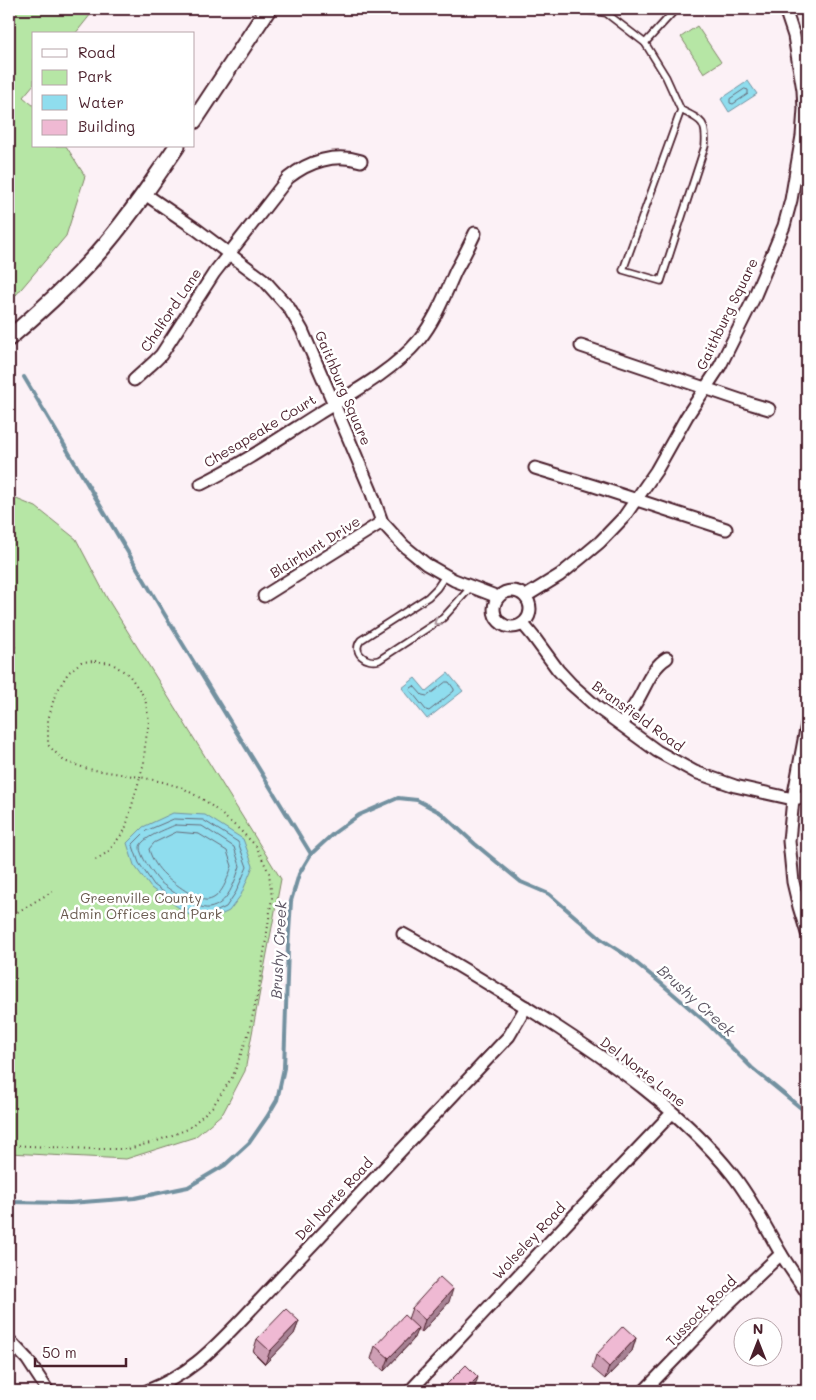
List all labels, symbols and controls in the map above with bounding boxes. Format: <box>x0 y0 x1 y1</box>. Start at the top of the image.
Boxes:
legend <box>32 32 195 148</box>
text: Road <box>78 42 115 62</box>
text: Park <box>78 66 112 86</box>
text: Water <box>78 92 124 112</box>
text: Building <box>78 116 135 136</box>
street label: Gaithburg Square <box>691 255 762 373</box>
street label: Chalford Lane <box>136 264 206 355</box>
street label: Gaithburg Square <box>311 328 376 448</box>
street label: Chesapeake Court <box>200 390 319 472</box>
street label: Blairhunt Drive <box>266 511 364 582</box>
one-way arrow <box>433 616 443 625</box>
street label: Bransfield Road <box>589 676 688 755</box>
park label: Greenville County Admin Offices and Park <box>60 888 222 923</box>
water label: Brushy Creek <box>265 899 291 1000</box>
water label: Brushy Creek <box>653 960 741 1041</box>
street label: Del Norte Lane <box>597 1032 690 1111</box>
street label: Del Norte Road <box>290 1153 377 1244</box>
street label: Wolseley Road <box>488 1198 569 1283</box>
street label: Tussock Road <box>661 1271 740 1350</box>
north arrow <box>734 1318 784 1368</box>
text: N <box>753 1319 763 1338</box>
scale bar <box>35 1335 126 1367</box>
text: 50 m <box>42 1342 77 1362</box>

